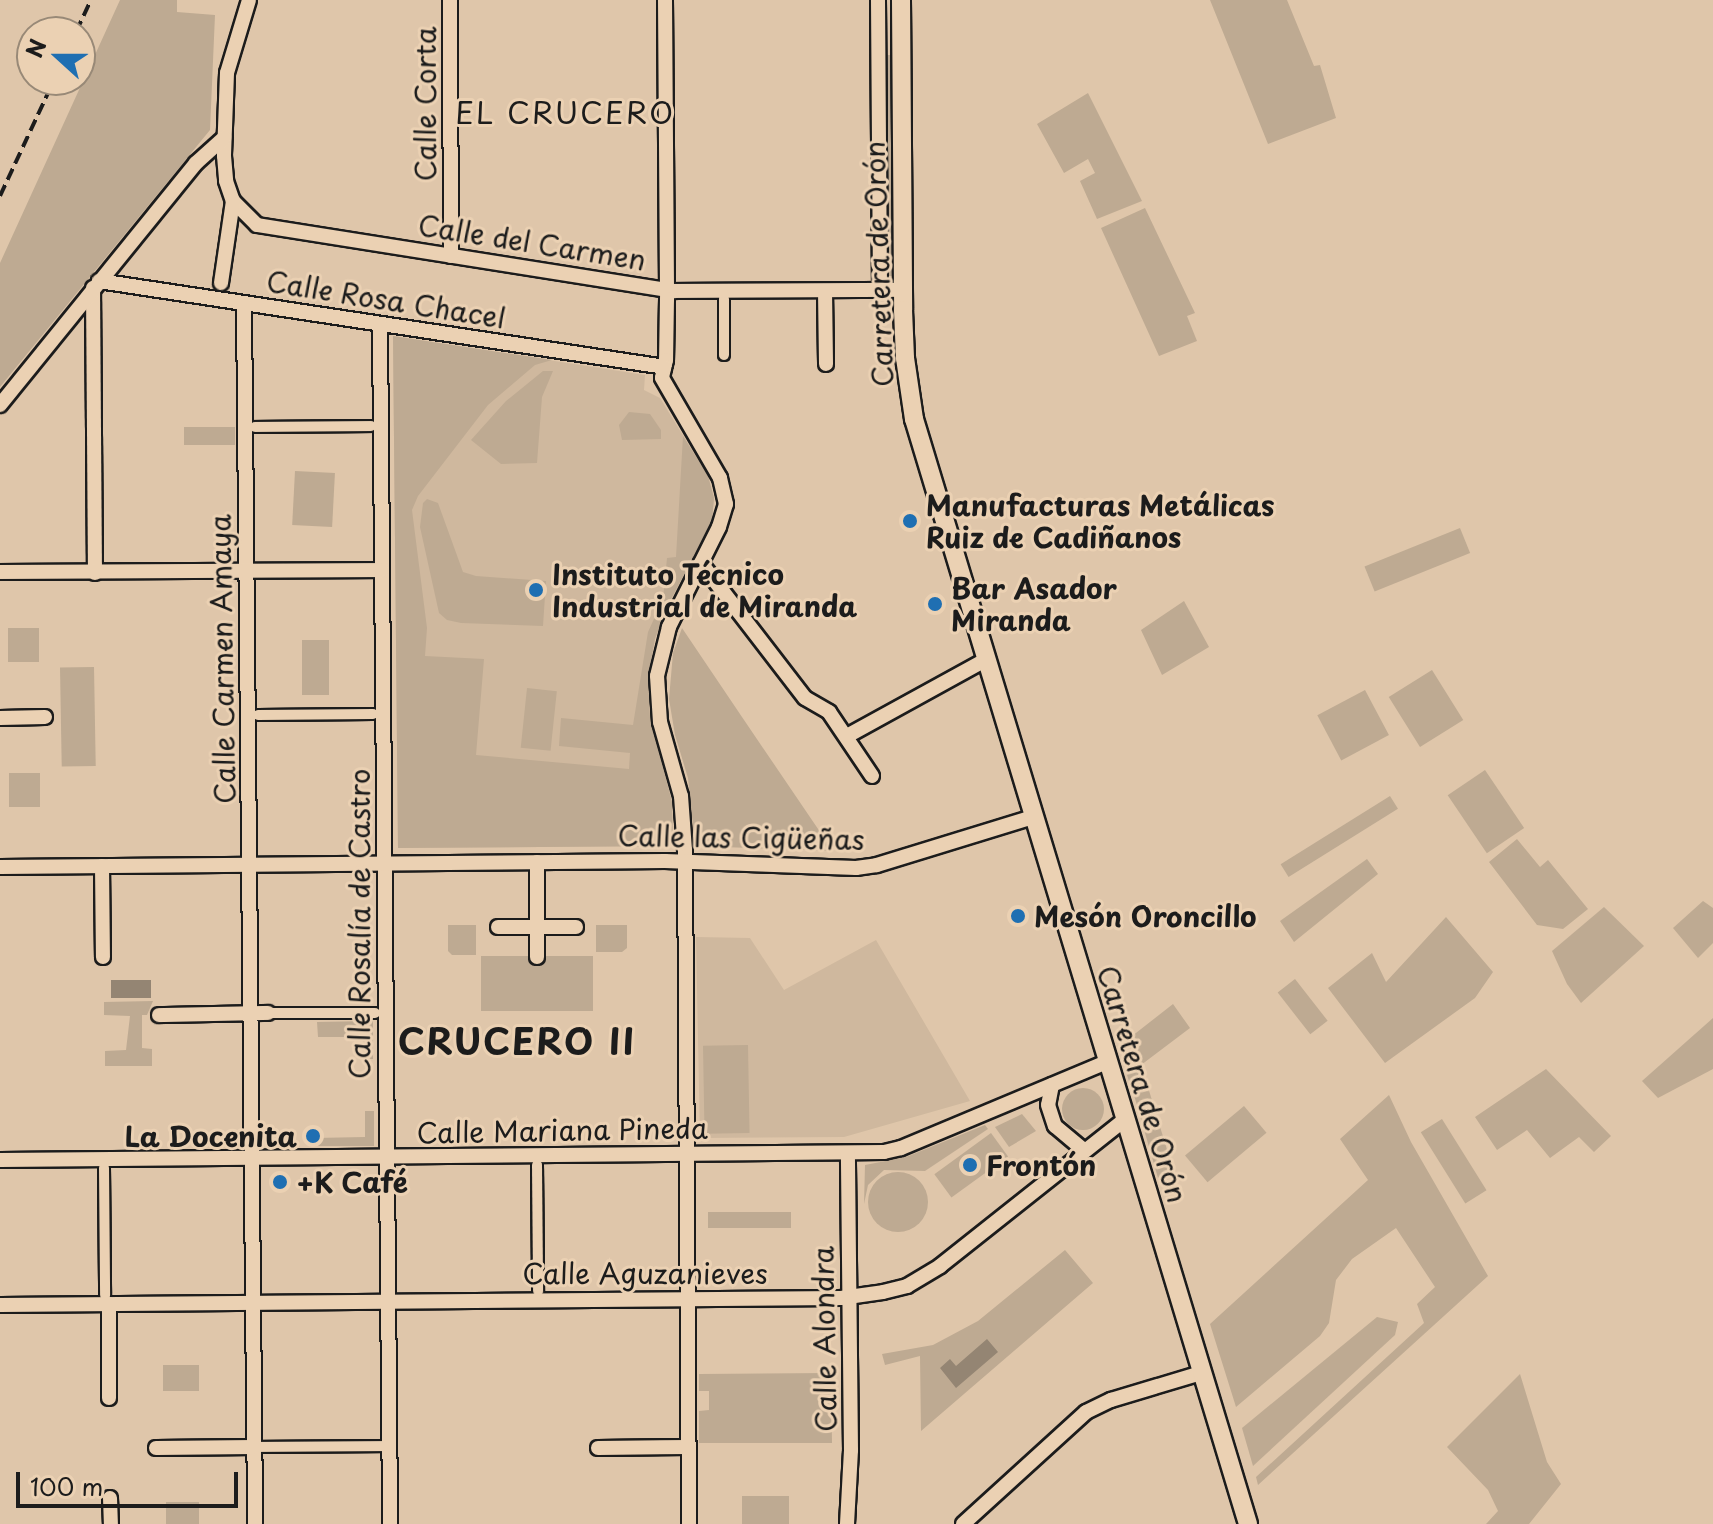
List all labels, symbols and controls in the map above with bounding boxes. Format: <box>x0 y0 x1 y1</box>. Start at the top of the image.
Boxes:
north arrow <box>16 16 96 96</box>
street label: Calle Corta <box>408 26 442 182</box>
text: N <box>16 34 54 62</box>
district label: EL CRUCERO <box>456 94 674 130</box>
street label: Carretera de Orón <box>857 140 899 388</box>
street label: Calle del Carmen <box>414 207 650 277</box>
street label: Calle Rosa Chacel <box>264 263 508 335</box>
place label: Manufacturas Metálicas Ruiz de Cadiñanos <box>926 488 1277 554</box>
street label: Calle Carmen Amaya <box>203 512 241 806</box>
marker: Manufacturas Metálicas Ruiz de Cadiñanos <box>901 512 919 530</box>
place label: Instituto Técnico Industrial de Miranda <box>552 557 862 623</box>
place label: Bar Asador Miranda <box>951 571 1116 637</box>
marker: Instituto Técnico Industrial de Miranda <box>527 581 545 599</box>
marker: Bar Asador Miranda <box>926 595 944 613</box>
street label: Calle Rosalía de Castro <box>342 766 376 1082</box>
street label: Calle las Cigüeñas <box>617 818 865 856</box>
place label: Mesón Oroncillo <box>1034 899 1256 933</box>
marker: Mesón Oroncillo <box>1009 907 1027 925</box>
street label: Carretera de Orón <box>1091 961 1195 1207</box>
district label: CRUCERO II <box>398 1019 636 1063</box>
street label: Calle Mariana Pineda <box>416 1111 708 1149</box>
place label: La Docenita <box>124 1119 297 1153</box>
marker: La Docenita <box>304 1127 322 1145</box>
place label: Frontón <box>986 1148 1096 1182</box>
marker: Frontón <box>961 1156 979 1174</box>
place label: +K Café <box>296 1165 410 1199</box>
marker: +K Café <box>271 1173 289 1191</box>
street label: Calle Alondra <box>806 1245 842 1433</box>
street label: Calle Aguzanieves <box>523 1256 767 1290</box>
scale bar <box>20 1456 242 1506</box>
text: 100 m <box>30 1468 103 1504</box>

